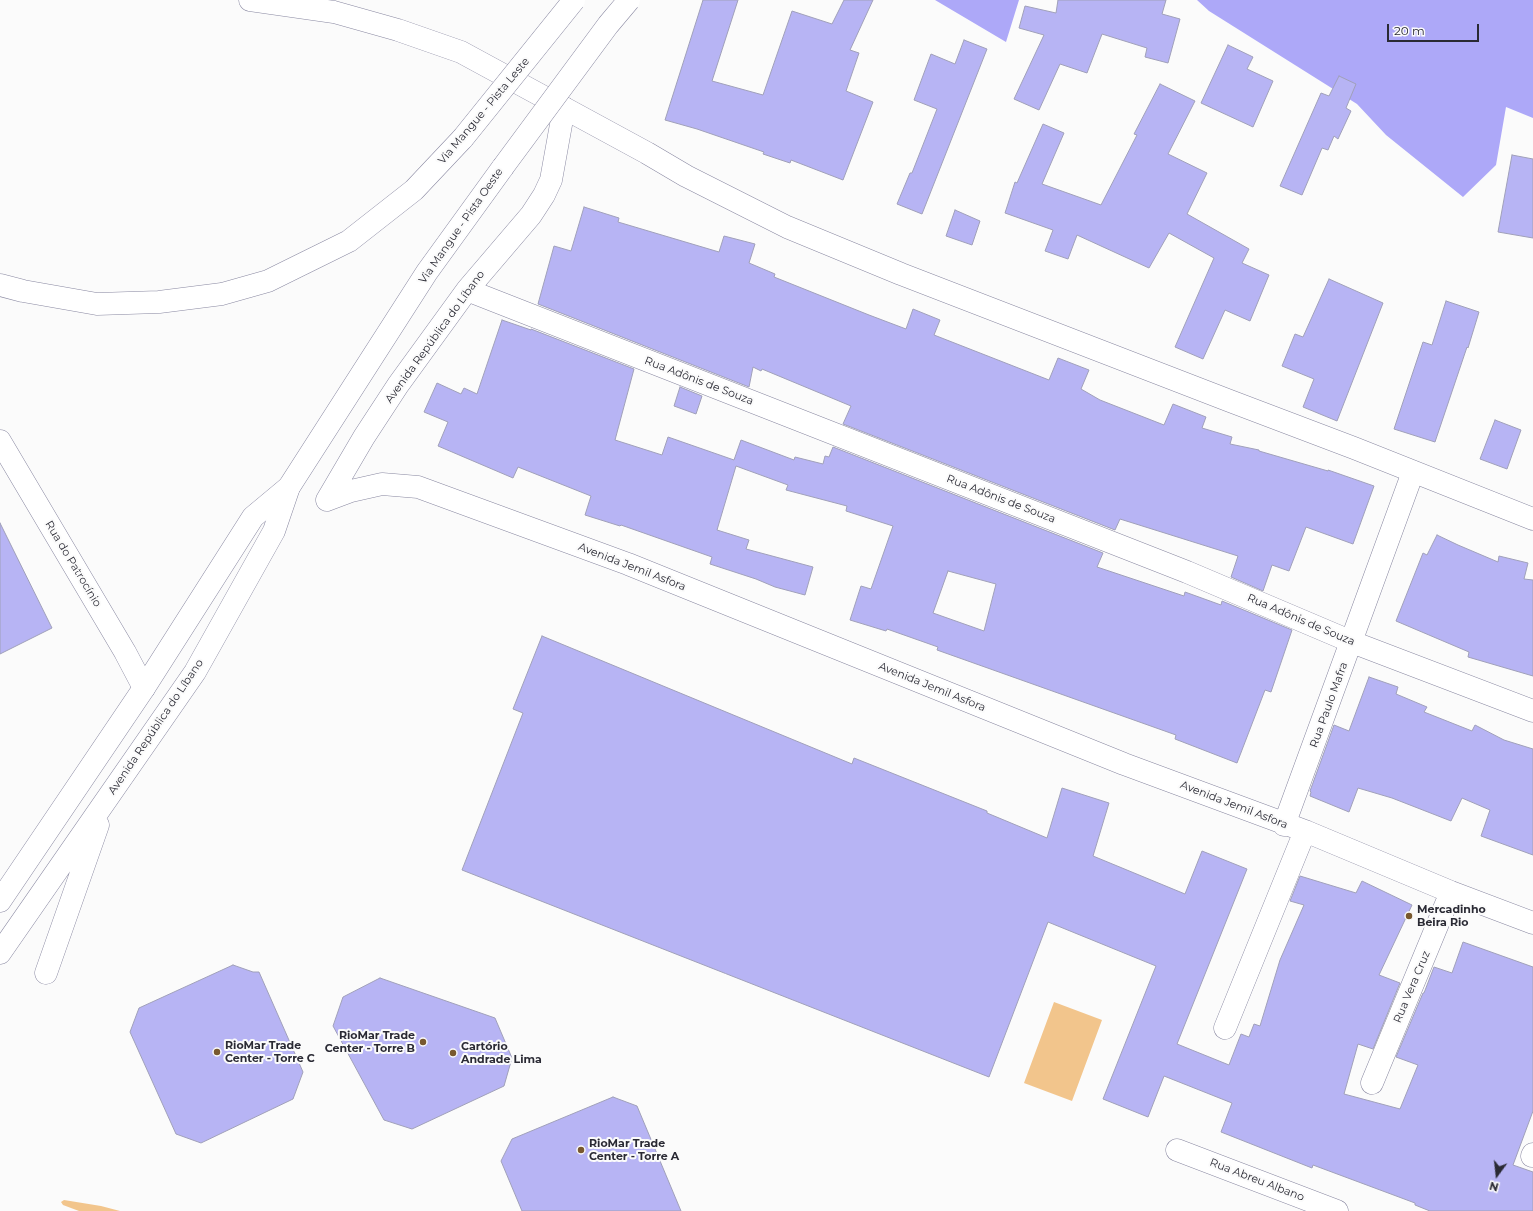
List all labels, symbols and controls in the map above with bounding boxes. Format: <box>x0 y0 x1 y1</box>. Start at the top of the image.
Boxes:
scale bar <box>1389 16 1481 42</box>
text: 20 m <box>1394 23 1425 38</box>
street label: Via Mangue - Pista Leste <box>436 55 532 167</box>
street label: Via Mangue - Pista Oeste <box>416 166 506 286</box>
street label: Avenida República do Líbano <box>382 268 488 406</box>
street label: Rua Adônis de Souza <box>643 354 755 408</box>
street label: Rua Adônis de Souza <box>945 472 1057 526</box>
street label: Rua do Patrocínio <box>42 519 104 609</box>
street label: Avenida Jemil Asfora <box>576 540 688 594</box>
street label: Rua Adônis de Souza <box>1245 591 1357 649</box>
street label: Avenida República do Líbano <box>106 657 206 797</box>
street label: Avenida Jemil Asfora <box>877 660 987 714</box>
street label: Rua Paulo Mafra <box>1307 660 1351 750</box>
street label: Avenida Jemil Asfora <box>1178 778 1290 832</box>
place label: Mercadinho Beira Rio <box>1417 903 1486 929</box>
marker: Mercadinho Beira Rio <box>1404 911 1414 921</box>
street label: Rua Vera Cruz <box>1391 949 1433 1025</box>
place label: RioMar Trade Center - Torre B <box>325 1029 415 1055</box>
marker: RioMar Trade Center - Torre B <box>418 1037 428 1047</box>
place label: RioMar Trade Center - Torre C <box>225 1039 315 1065</box>
place label: Cartório Andrade Lima <box>461 1040 542 1066</box>
marker: RioMar Trade Center - Torre C <box>212 1047 222 1057</box>
marker: Cartório Andrade Lima <box>448 1048 458 1058</box>
place label: RioMar Trade Center - Torre A <box>589 1137 679 1163</box>
marker: RioMar Trade Center - Torre A <box>576 1145 586 1155</box>
north arrow <box>1477 1155 1517 1195</box>
street label: Rua Abreu Albano <box>1208 1156 1306 1204</box>
text: N <box>1488 1179 1500 1195</box>

